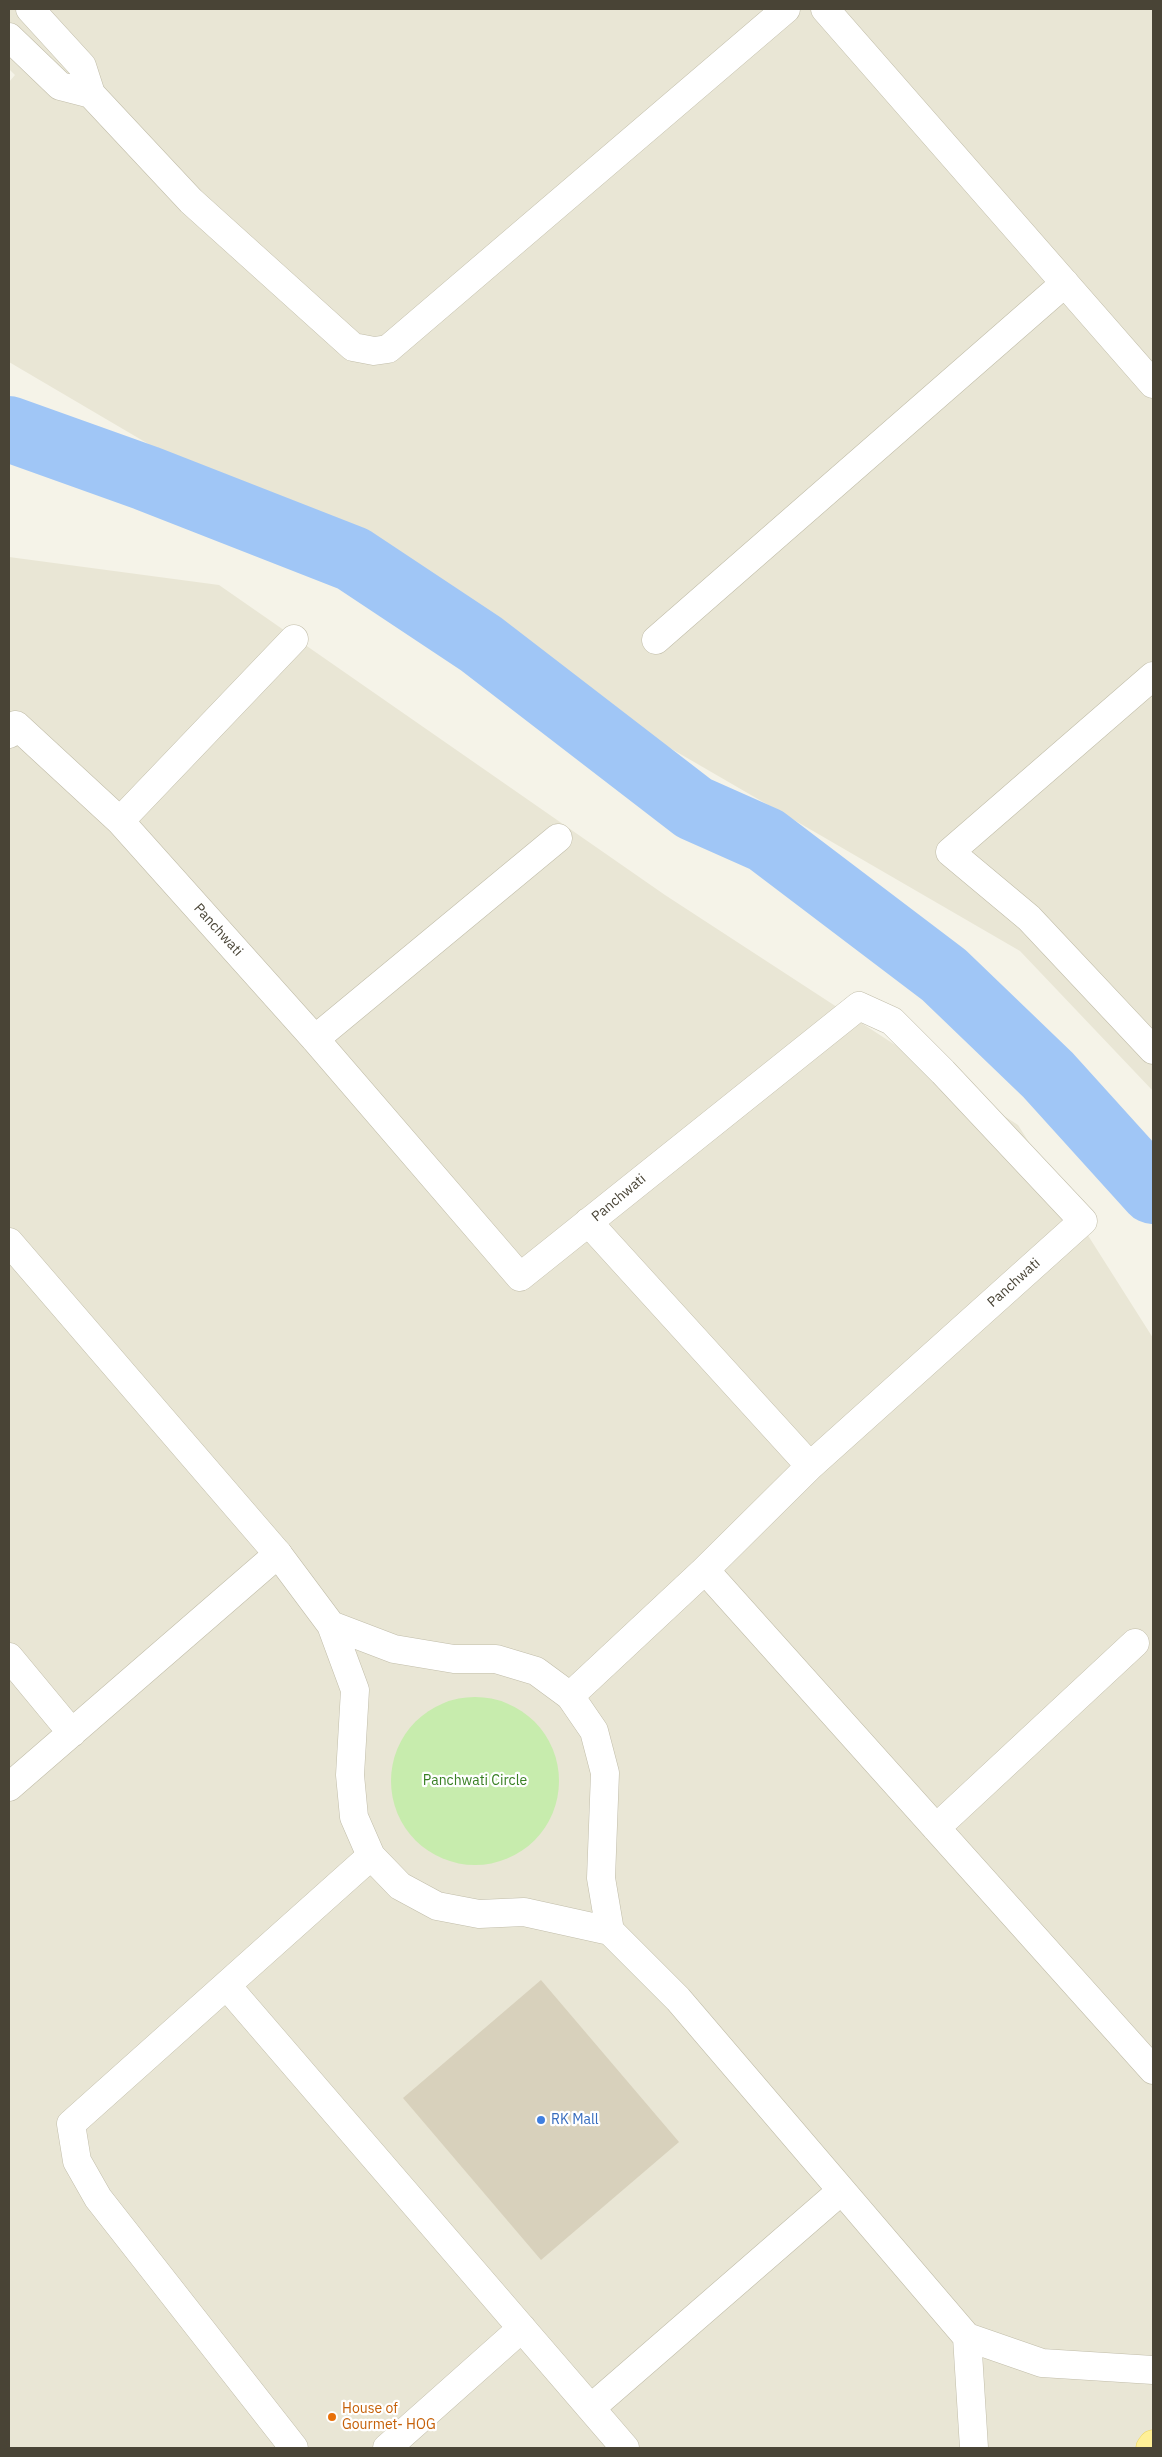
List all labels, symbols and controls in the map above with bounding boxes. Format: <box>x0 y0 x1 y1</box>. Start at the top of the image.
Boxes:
street label: Panchwati <box>190 900 246 960</box>
street label: Panchwati <box>589 1171 649 1225</box>
street label: Panchwati <box>984 1255 1044 1311</box>
park label: Panchwati Circle <box>423 1773 527 1789</box>
place label: RK Mall <box>551 2112 599 2128</box>
marker: RK Mall <box>535 2114 547 2126</box>
place label: House of Gourmet- HOG <box>342 2401 436 2434</box>
marker: House of Gourmet- HOG <box>326 2411 338 2423</box>

